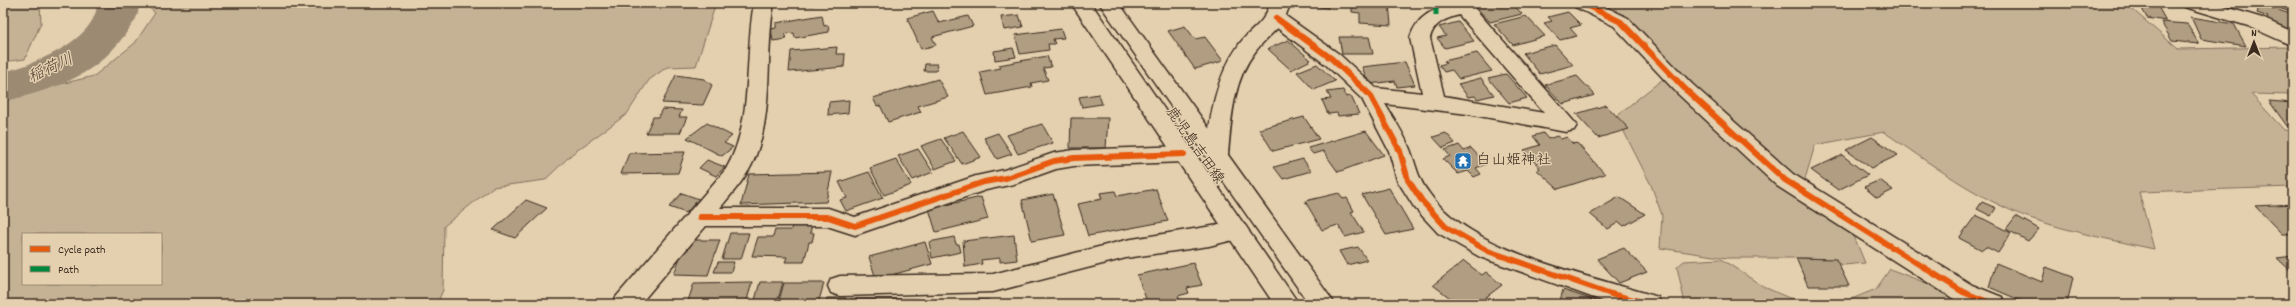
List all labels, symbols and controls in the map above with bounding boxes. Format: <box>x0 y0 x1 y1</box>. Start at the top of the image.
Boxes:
north arrow <box>2234 22 2274 62</box>
text: N <box>2251 26 2257 42</box>
water label: 稲荷川 <box>24 48 78 90</box>
street label: 鹿児島吉田線 <box>1159 103 1229 189</box>
place label: 白山姫神社 <box>1476 150 1551 172</box>
temple icon: 白山姫神社 <box>1453 151 1473 171</box>
legend <box>22 233 162 285</box>
text: Cycle path <box>58 242 106 259</box>
text: Path <box>58 262 79 279</box>

